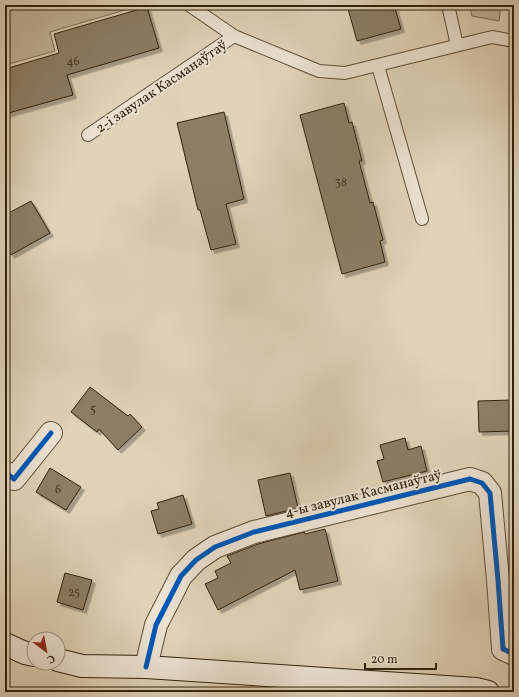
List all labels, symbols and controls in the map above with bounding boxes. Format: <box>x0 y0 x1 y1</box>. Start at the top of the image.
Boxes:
street label: 2-і завулак Касманаўтаў <box>92 36 232 138</box>
house number: 46 <box>66 54 80 70</box>
house number: 38 <box>335 175 347 191</box>
house number: 5 <box>90 402 96 418</box>
street label: 4-ы завулак Касманаўтаў <box>283 466 444 523</box>
house number: 6 <box>55 482 61 498</box>
house number: 25 <box>68 585 80 601</box>
north arrow <box>26 631 66 671</box>
scale bar <box>365 645 436 671</box>
text: С <box>44 650 57 666</box>
text: 20 m <box>371 652 398 668</box>

